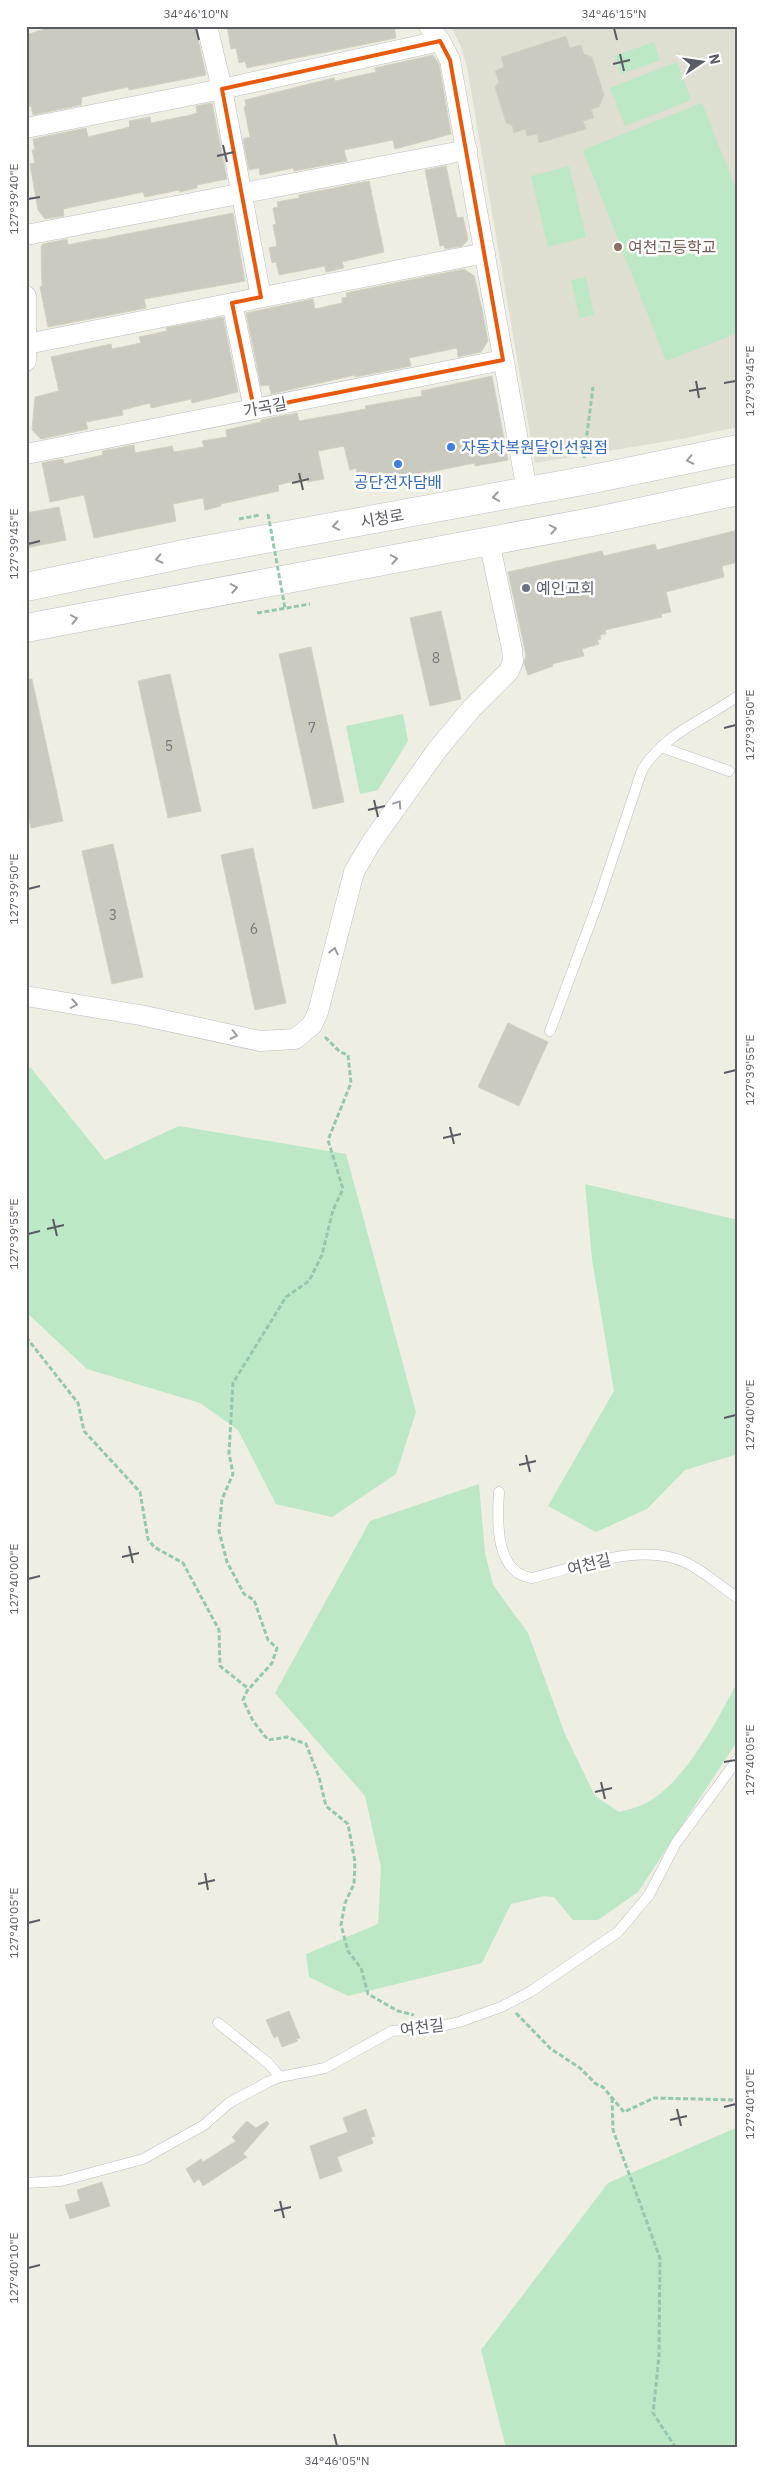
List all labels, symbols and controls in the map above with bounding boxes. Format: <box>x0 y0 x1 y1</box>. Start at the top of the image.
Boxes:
text: 34°46'10"N <box>163 6 229 21</box>
text: 34°46'15"N <box>581 6 647 21</box>
north arrow <box>676 38 726 88</box>
text: N <box>705 52 725 66</box>
text: 127°39'40"E <box>6 164 21 234</box>
place label: 여천고등학교 <box>628 237 716 257</box>
marker: 여천고등학교 <box>612 241 624 253</box>
text: 127°39'45"E <box>742 346 757 416</box>
street label: 가곡길 <box>241 393 289 421</box>
place label: 자동차복원달인선원점 <box>461 437 608 457</box>
marker: 자동차복원달인선원점 <box>445 441 457 453</box>
one-way arrow <box>686 454 695 465</box>
marker: 공단전자담배 <box>392 458 404 470</box>
place label: 공단전자담배 <box>354 472 442 492</box>
one-way arrow <box>492 491 501 501</box>
street label: 시청로 <box>359 504 406 532</box>
text: 127°39'45"E <box>6 509 21 579</box>
one-way arrow <box>332 520 341 530</box>
one-way arrow <box>549 525 558 535</box>
one-way arrow <box>155 553 164 564</box>
one-way arrow <box>389 554 398 564</box>
place label: 예인교회 <box>536 578 595 598</box>
marker: 예인교회 <box>520 582 532 594</box>
one-way arrow <box>229 584 238 594</box>
one-way arrow <box>70 614 79 624</box>
house number: 8 <box>432 649 440 667</box>
text: 127°39'50"E <box>742 690 757 760</box>
house number: 7 <box>308 719 316 737</box>
house number: 5 <box>165 737 173 755</box>
one-way arrow <box>392 800 401 809</box>
text: 127°39'50"E <box>6 854 21 924</box>
house number: 3 <box>109 906 117 924</box>
house number: 6 <box>250 920 258 938</box>
one-way arrow <box>329 946 339 955</box>
one-way arrow <box>70 998 79 1008</box>
one-way arrow <box>229 1029 238 1040</box>
text: 127°39'55"E <box>742 1035 757 1105</box>
text: 127°39'55"E <box>6 1199 21 1269</box>
text: 127°40'00"E <box>742 1380 757 1450</box>
text: 127°40'00"E <box>6 1544 21 1614</box>
street label: 여천길 <box>565 1549 613 1579</box>
text: 127°40'05"E <box>742 1725 757 1795</box>
text: 127°40'05"E <box>6 1888 21 1958</box>
street label: 여천길 <box>399 2014 445 2040</box>
text: 127°40'10"E <box>742 2069 757 2139</box>
text: 127°40'10"E <box>6 2233 21 2303</box>
text: 34°46'05"N <box>304 2453 370 2468</box>

